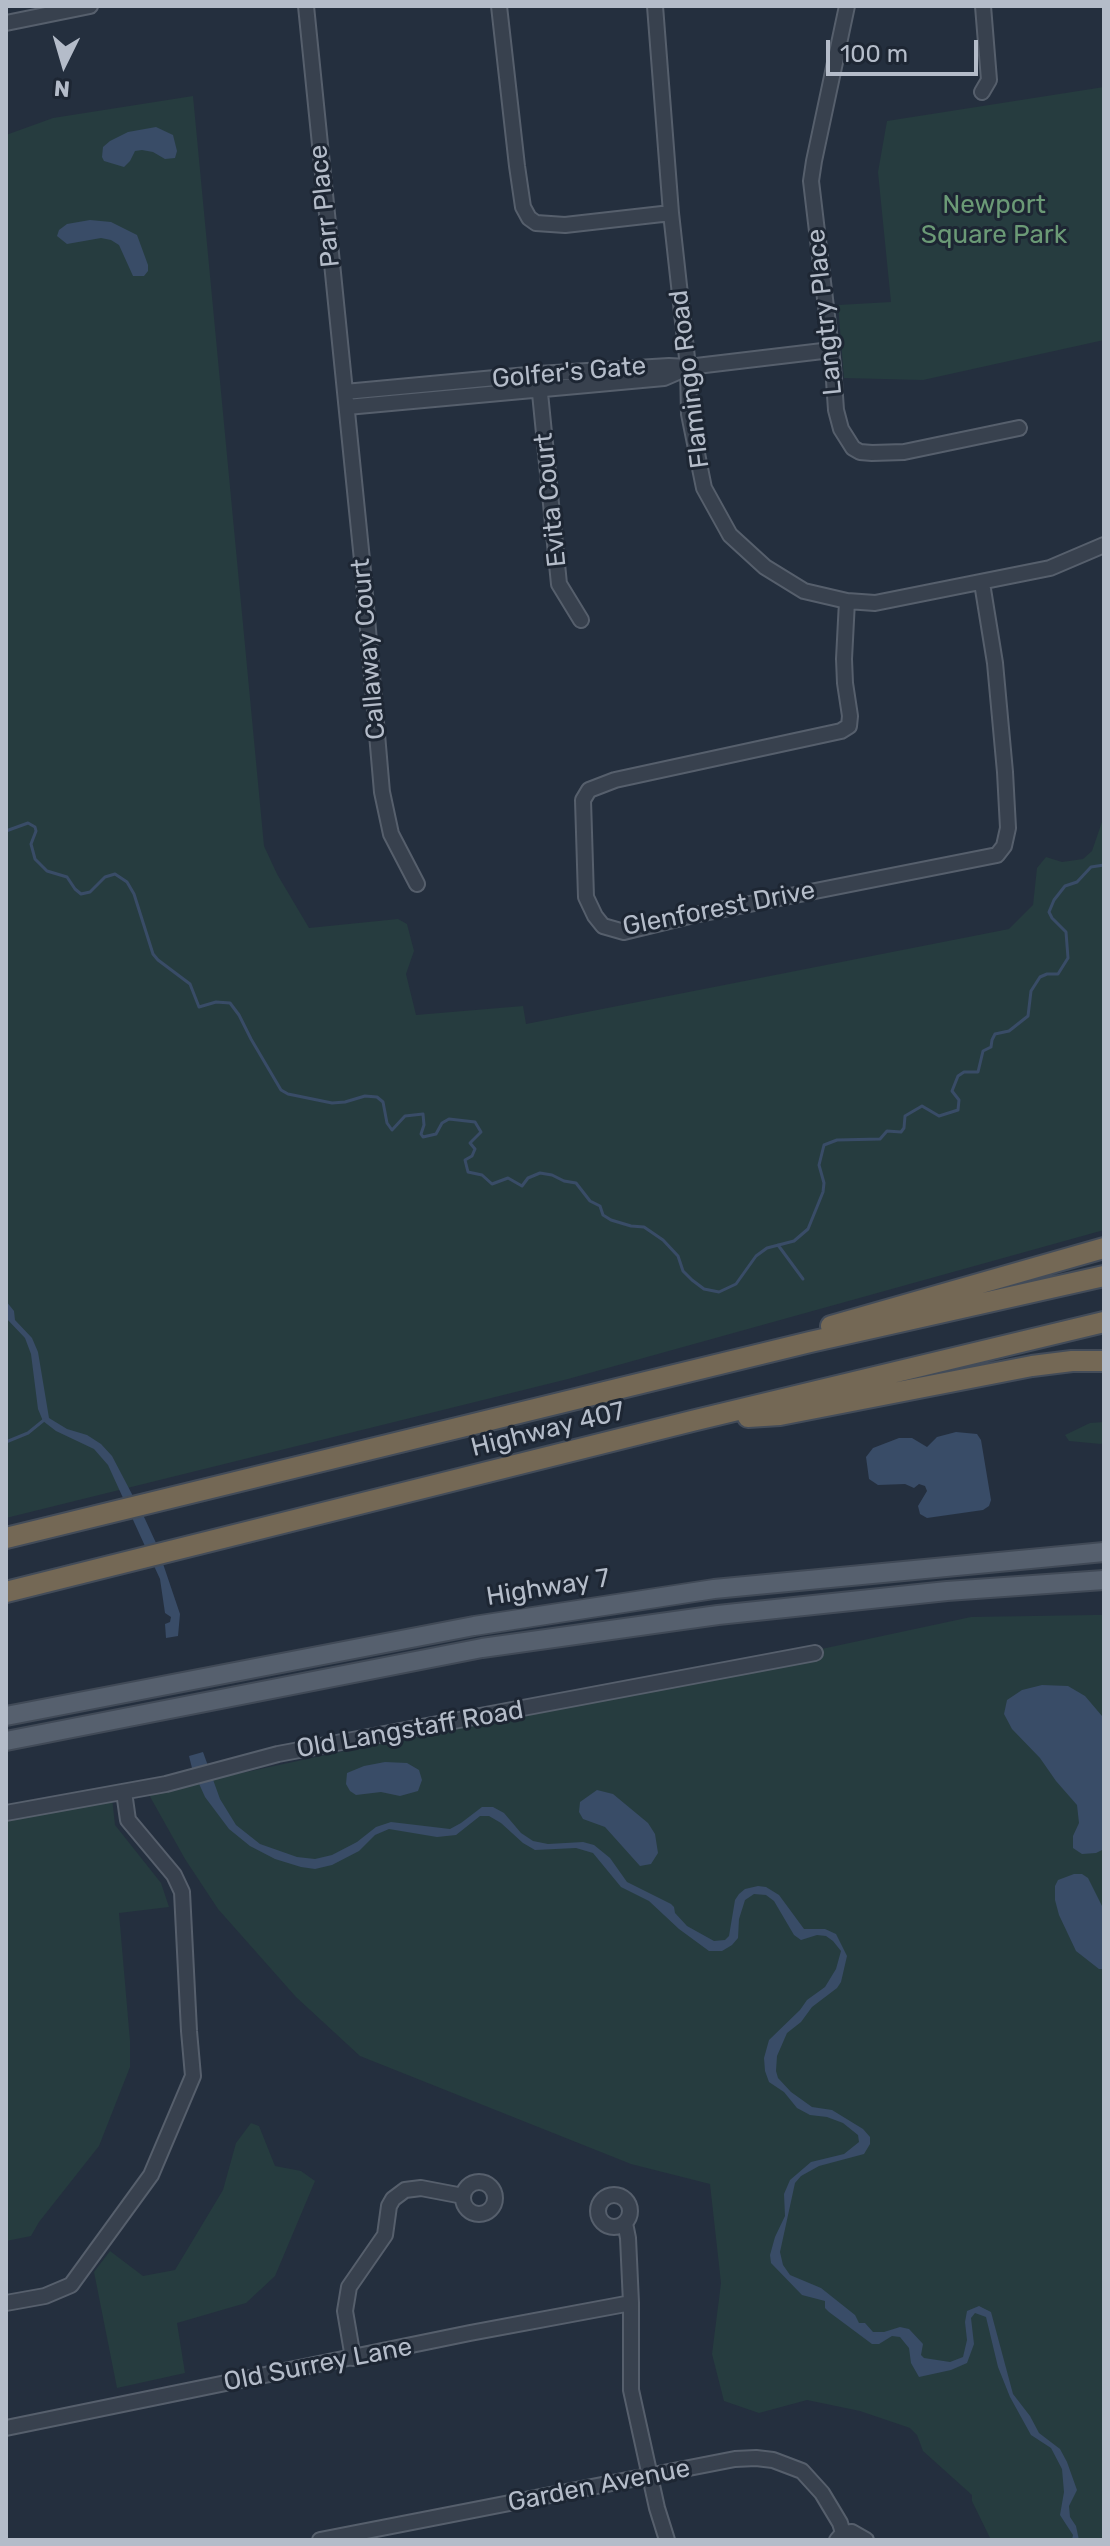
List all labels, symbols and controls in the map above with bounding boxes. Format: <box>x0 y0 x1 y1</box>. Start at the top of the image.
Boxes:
north arrow <box>24 24 104 104</box>
scale bar <box>830 24 982 74</box>
text: 100 m <box>840 40 908 68</box>
text: N <box>53 74 71 103</box>
street label: Parr Place <box>303 143 347 269</box>
park label: Newport Square Park <box>921 189 1067 250</box>
street label: Langtry Place <box>801 227 849 397</box>
street label: Flamingo Road <box>664 288 716 470</box>
street label: Golfer's Gate <box>491 351 647 395</box>
street label: Evita Court <box>528 431 574 569</box>
street label: Callaway Court <box>346 557 392 741</box>
street label: Glenforest Drive <box>620 875 818 943</box>
street label: Highway 407 <box>468 1396 628 1464</box>
street label: Highway 7 <box>484 1563 612 1613</box>
street label: Old Langstaff Road <box>294 1695 526 1765</box>
street label: Old Surrey Lane <box>221 2331 415 2399</box>
street label: Garden Avenue <box>505 2453 693 2519</box>

